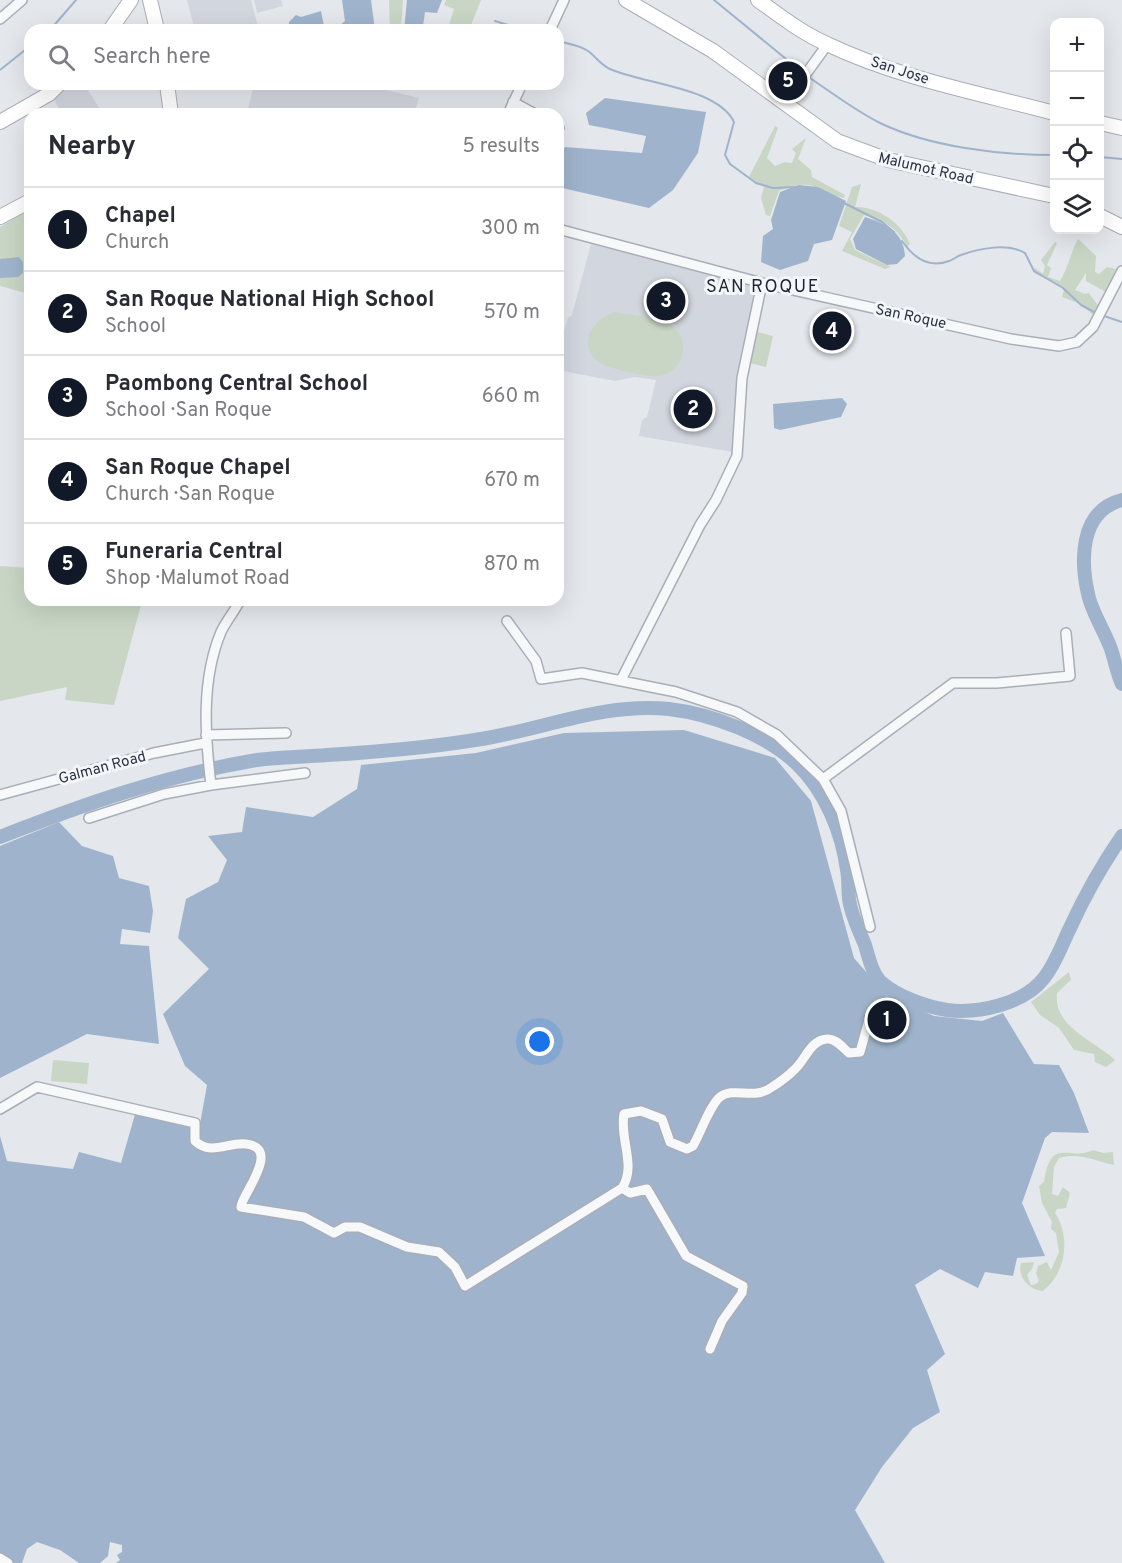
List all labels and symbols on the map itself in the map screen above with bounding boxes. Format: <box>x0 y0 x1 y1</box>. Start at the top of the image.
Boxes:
street label: San Jose <box>868 53 931 90</box>
pin: 5 <box>768 58 808 104</box>
street label: Malumot Road <box>876 149 975 190</box>
district label: SAN ROQUE <box>706 276 820 299</box>
pin: 3 <box>646 278 686 324</box>
street label: San Roque <box>873 301 948 334</box>
pin: 4 <box>812 308 852 354</box>
pin: 2 <box>674 386 712 432</box>
street label: Galman Road <box>57 748 148 789</box>
pin: 1 <box>868 998 906 1042</box>
your location <box>525 1027 554 1056</box>

